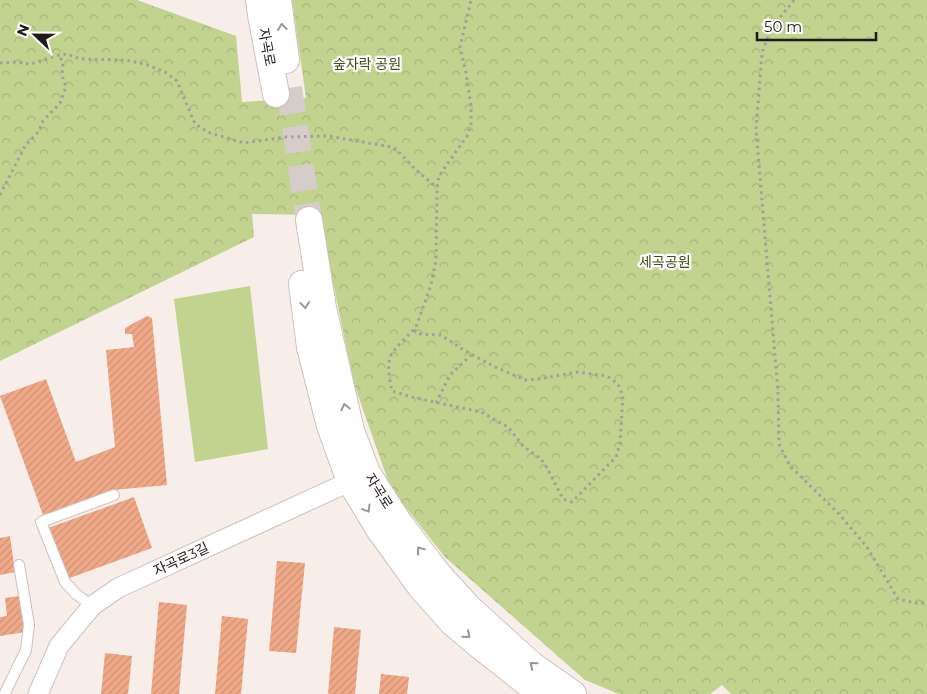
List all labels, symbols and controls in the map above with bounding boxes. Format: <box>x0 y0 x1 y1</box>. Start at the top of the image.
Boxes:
north arrow <box>10 10 60 60</box>
scale bar <box>757 10 876 42</box>
text: 50 m <box>764 17 802 36</box>
text: N <box>12 22 33 39</box>
one-way arrow <box>277 22 288 30</box>
street label: 자곡로 <box>254 26 280 68</box>
park label: 숲자락 공원 <box>333 55 401 73</box>
park label: 세곡공원 <box>639 253 691 271</box>
one-way arrow <box>299 301 310 309</box>
one-way arrow <box>340 403 351 412</box>
street label: 자곡로 <box>361 470 397 512</box>
one-way arrow <box>361 503 371 512</box>
street label: 자곡로3길 <box>150 538 212 580</box>
one-way arrow <box>417 547 425 556</box>
one-way arrow <box>462 630 471 639</box>
one-way arrow <box>530 663 539 671</box>

